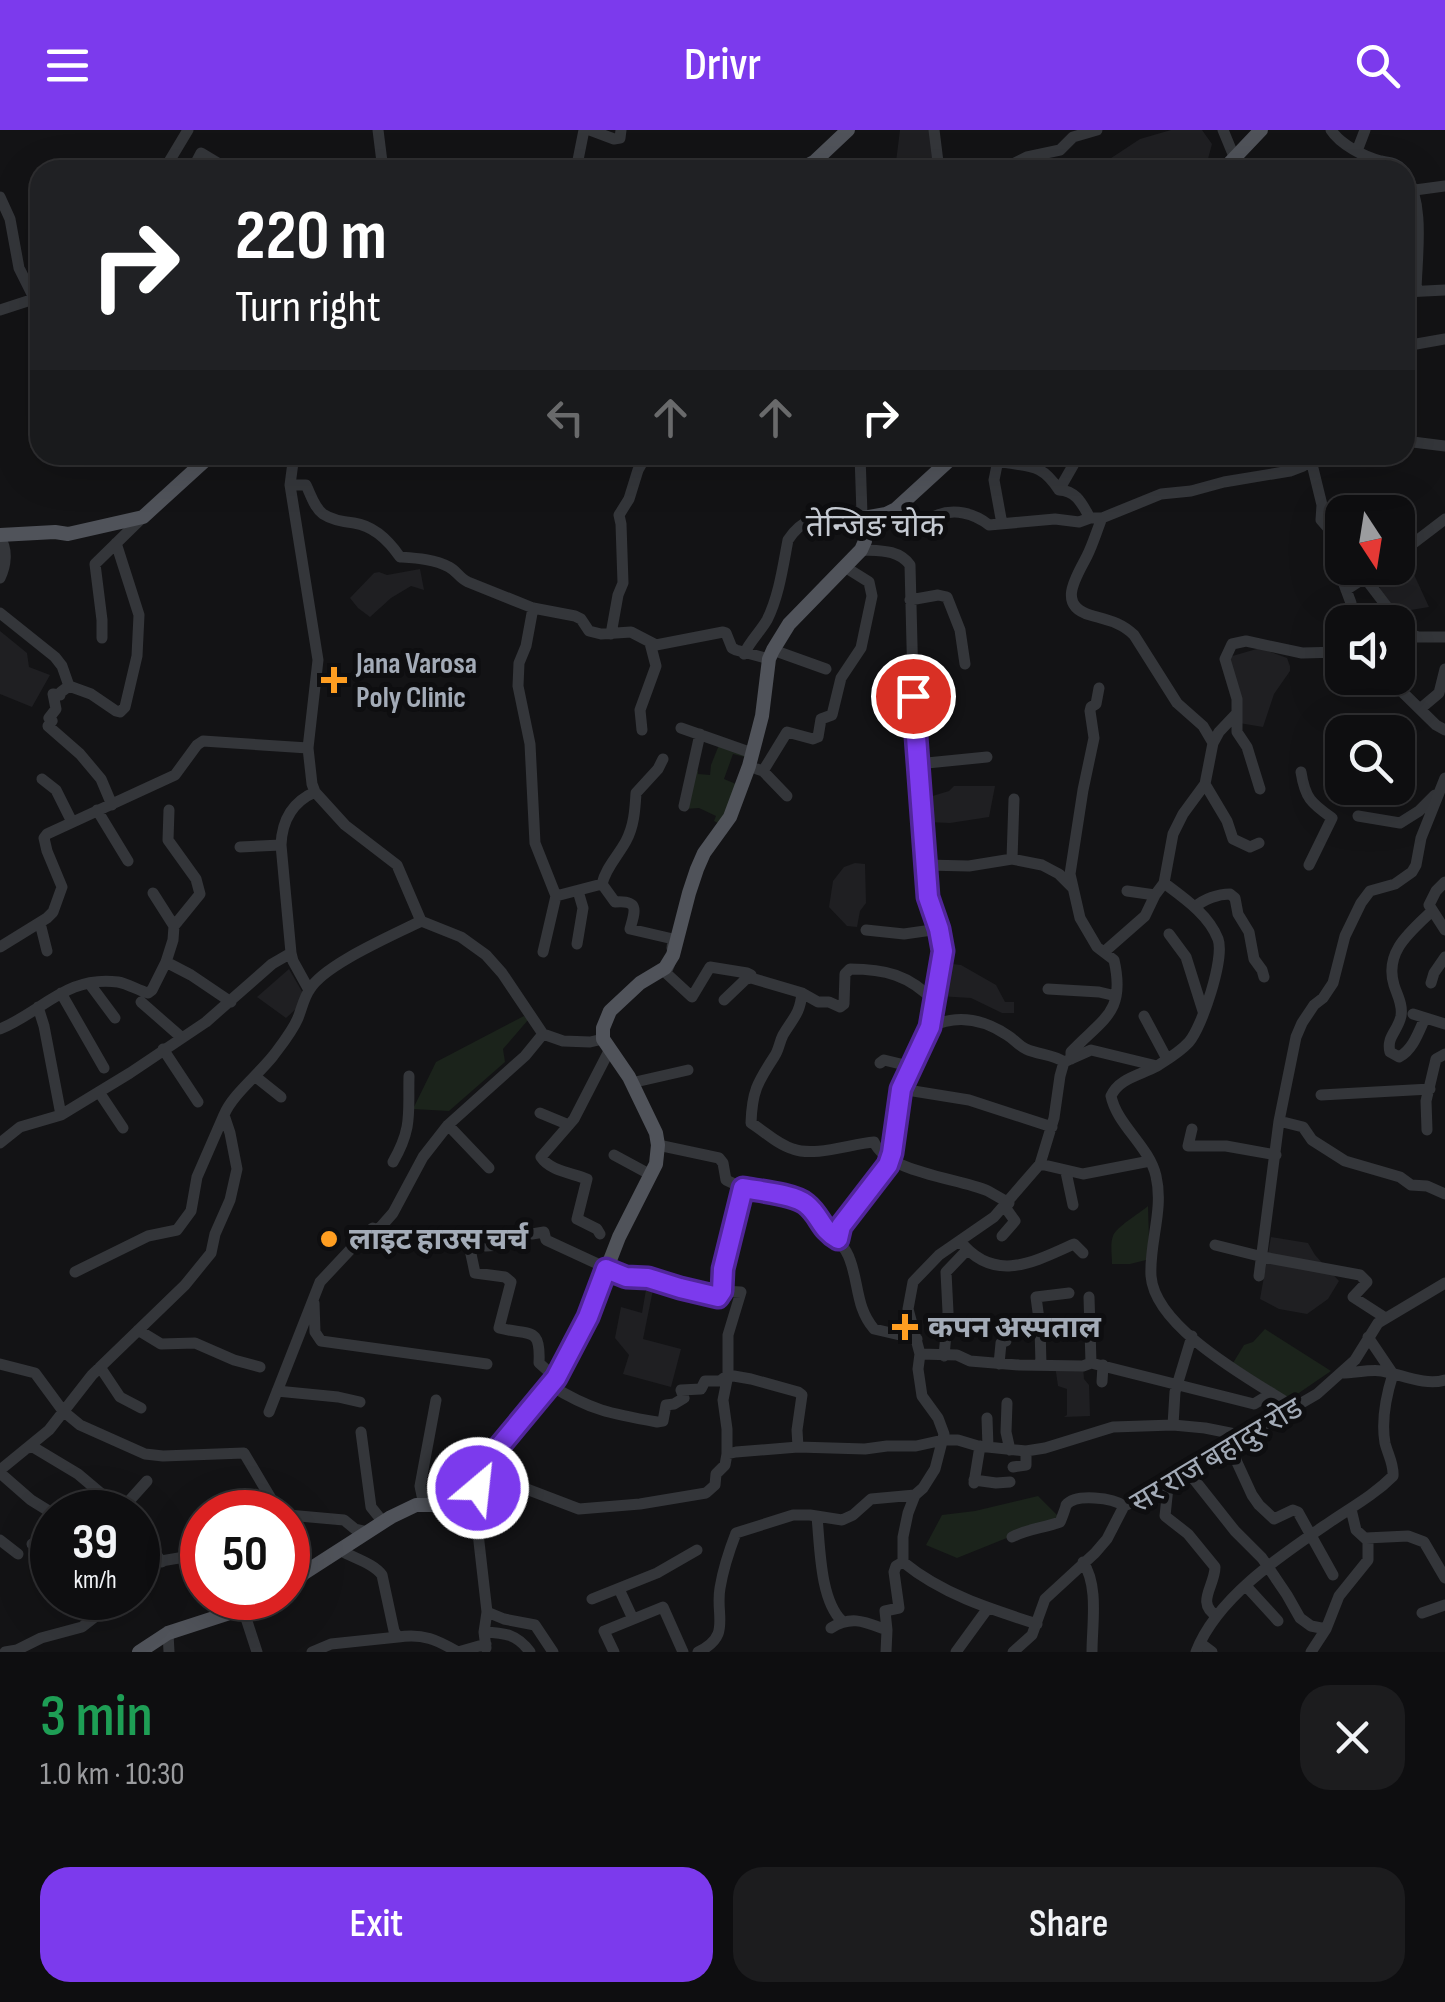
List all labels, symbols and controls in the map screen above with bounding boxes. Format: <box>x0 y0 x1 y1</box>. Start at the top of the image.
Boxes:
icon: menu <box>40 38 95 93</box>
text: Drivr <box>684 38 761 93</box>
icon: search <box>1350 38 1405 93</box>
text: 220 m <box>235 195 387 279</box>
icon: right <box>70 200 200 330</box>
text: Turn right <box>235 280 381 335</box>
icon: left <box>538 390 593 445</box>
icon: ahead <box>643 390 698 445</box>
icon: ahead <box>748 390 803 445</box>
icon: right <box>853 390 908 445</box>
north arrow <box>1325 495 1415 585</box>
map controls <box>1325 495 1415 805</box>
district label: तेन्जिङ चोक <box>806 507 946 546</box>
button: sound <box>1325 605 1415 695</box>
place label: Jana Varosa Poly Clinic <box>355 646 477 716</box>
pin <box>871 654 956 739</box>
marker: Jana Varosa Poly Clinic <box>321 667 347 693</box>
icon: arrive <box>886 669 941 724</box>
button: search <box>1325 715 1415 805</box>
place label: लाइट हाउस चर्च <box>349 1222 529 1258</box>
marker: लाइट हाउस चर्च <box>318 1228 340 1250</box>
place label: कपन अस्पताल <box>928 1310 1102 1346</box>
marker: कपन अस्पताल <box>892 1314 918 1340</box>
street label: सर राज बहादुर रोड <box>1124 1390 1310 1521</box>
position arrow <box>426 1436 530 1540</box>
speed limit sign: 50 <box>180 1490 310 1620</box>
text: 39 <box>72 1513 118 1573</box>
text: km/h <box>73 1565 117 1596</box>
text: 3 min <box>40 1681 153 1753</box>
button: close <box>1300 1685 1405 1790</box>
text: 1.0 km · 10:30 <box>40 1755 185 1794</box>
button: Exit <box>40 1867 713 1982</box>
button: Share <box>733 1867 1405 1982</box>

